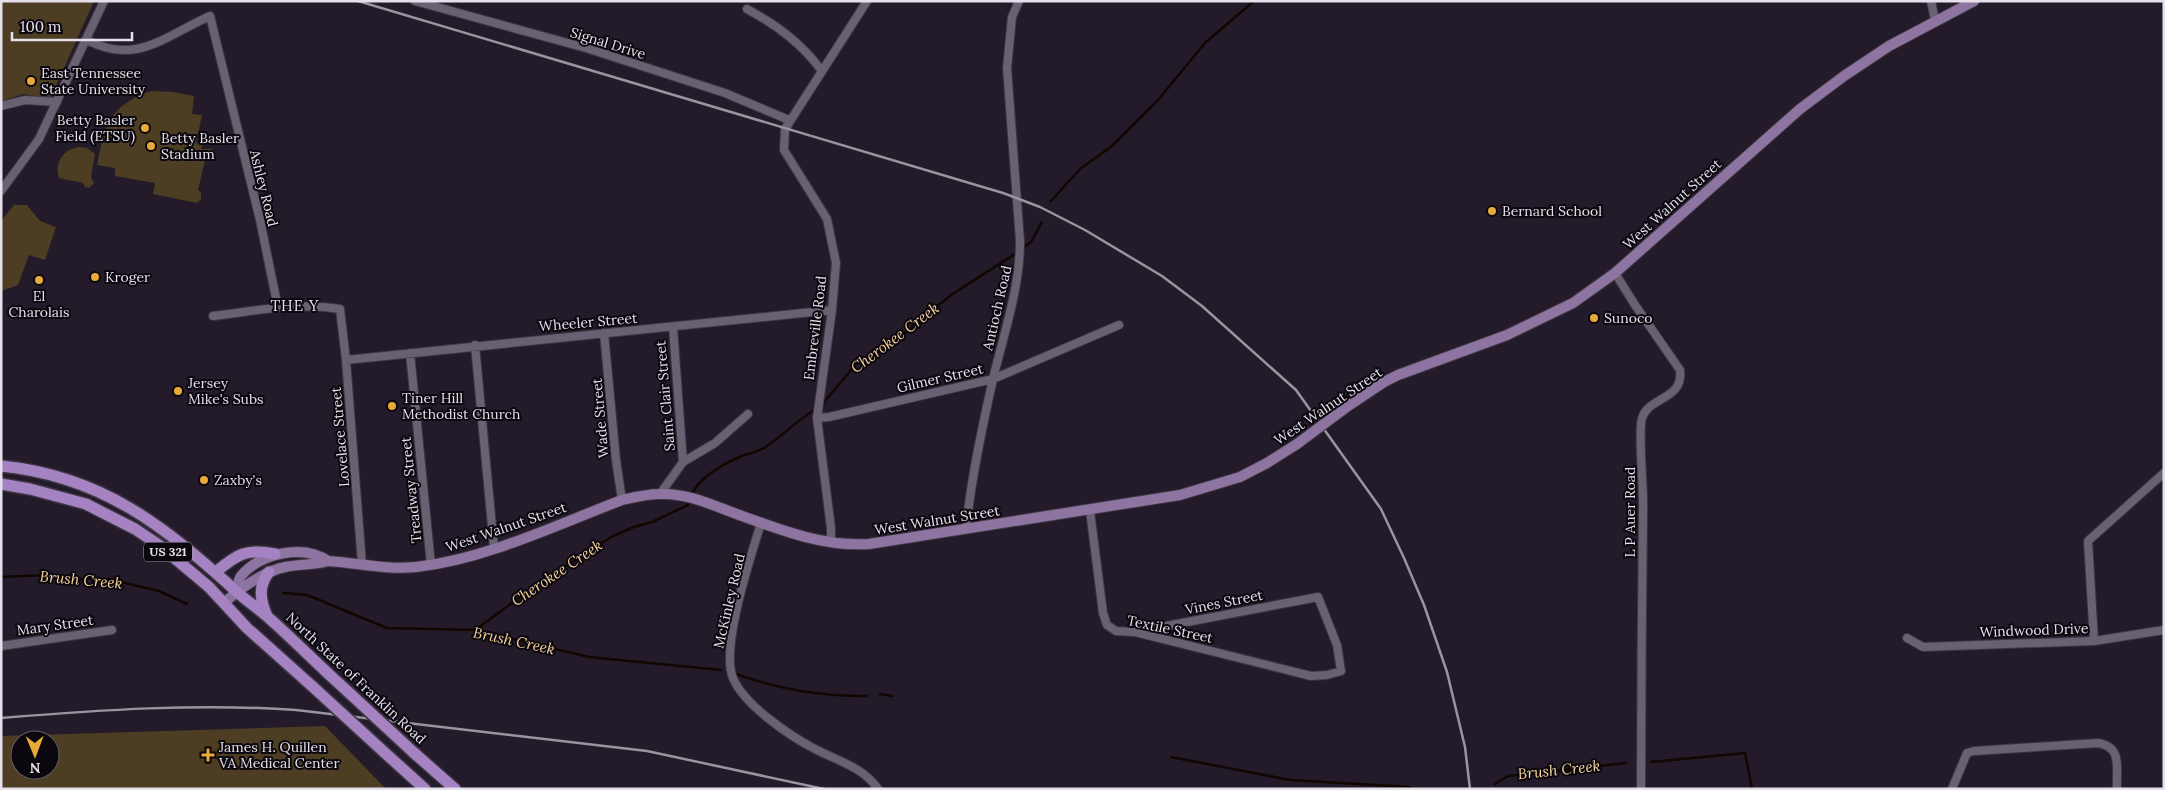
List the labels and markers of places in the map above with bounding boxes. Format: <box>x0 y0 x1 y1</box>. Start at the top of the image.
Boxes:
place label: East Tennessee State University <box>41 64 146 98</box>
marker: East Tennessee State University <box>25 75 37 87</box>
place label: Betty Basler Field (ETSU) <box>55 111 135 145</box>
marker: Betty Basler Field (ETSU) <box>139 122 151 134</box>
place label: Betty Basler Stadium <box>161 129 239 163</box>
marker: Betty Basler Stadium <box>145 140 157 152</box>
place label: Bernard School <box>1502 202 1602 220</box>
marker: Bernard School <box>1486 205 1498 217</box>
place label: Kroger <box>105 268 150 286</box>
marker: Kroger <box>89 271 101 283</box>
marker: El Charolais <box>33 274 45 286</box>
place label: El Charolais <box>9 287 70 321</box>
place label: Sunoco <box>1604 309 1652 327</box>
marker: Sunoco <box>1588 312 1600 324</box>
place label: Jersey Mike's Subs <box>187 374 264 408</box>
marker: Jersey Mike's Subs <box>172 385 184 397</box>
place label: Tiner Hill Methodist Church <box>402 389 520 423</box>
marker: Tiner Hill Methodist Church <box>386 400 398 412</box>
place label: Zaxby's <box>214 471 262 489</box>
marker: Zaxby's <box>198 474 210 486</box>
place label: James H. Quillen VA Medical Center <box>218 738 340 772</box>
marker: James H. Quillen VA Medical Center <box>201 748 215 762</box>

